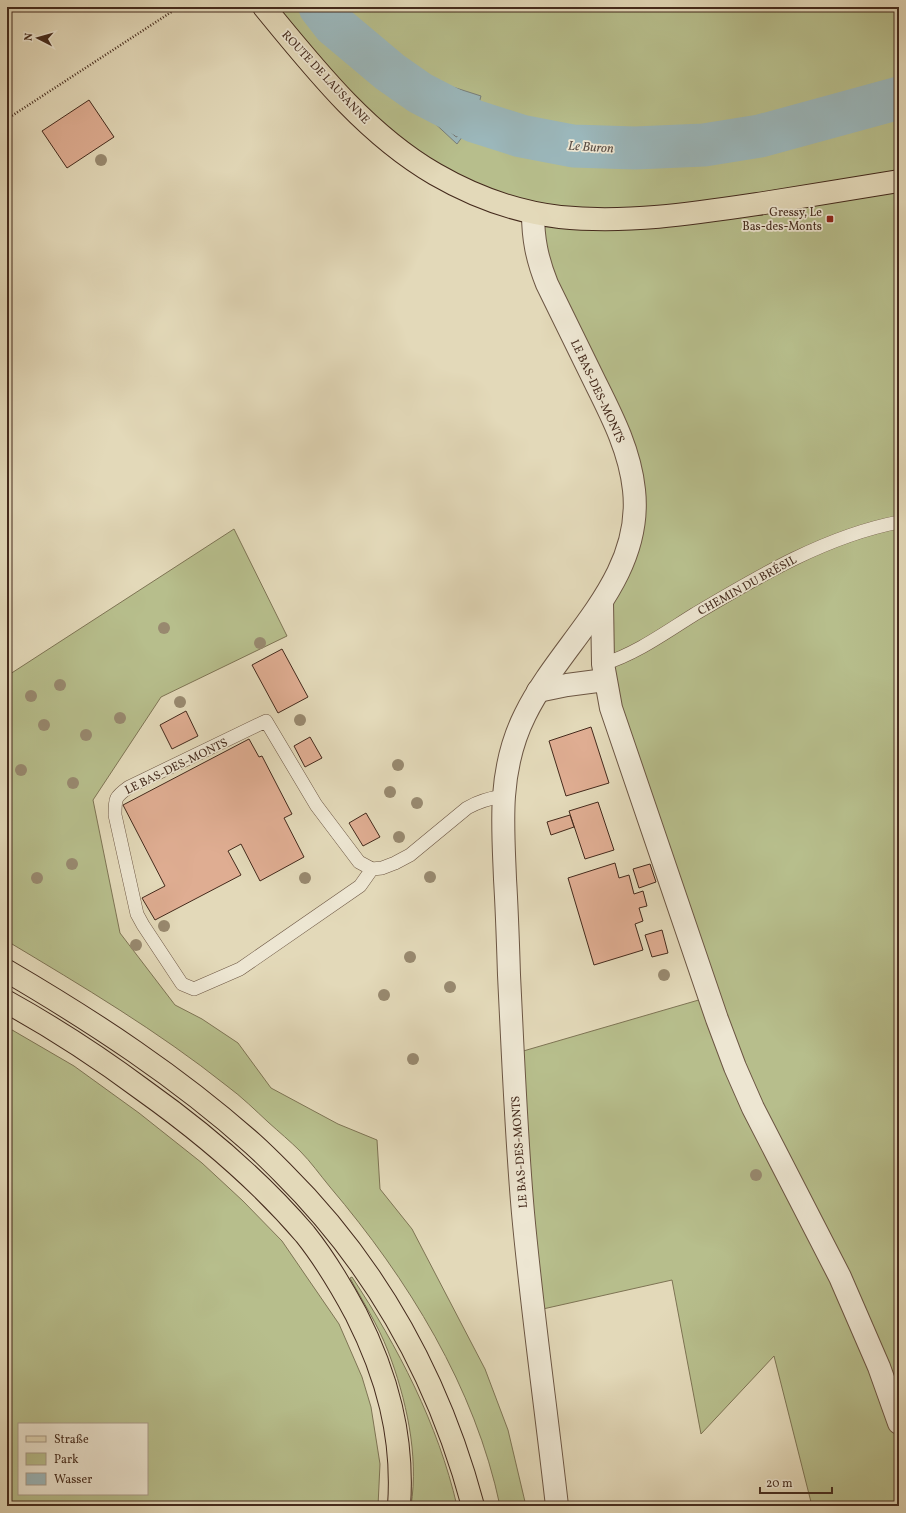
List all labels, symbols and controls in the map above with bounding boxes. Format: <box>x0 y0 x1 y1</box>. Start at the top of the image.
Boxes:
north arrow <box>18 18 58 58</box>
street label: ROUTE DE LAUSANNE <box>278 27 373 128</box>
text: N <box>22 32 37 42</box>
water label: Le Buron <box>567 137 615 159</box>
place label: Gressy, Le Bas-des-Monts <box>742 205 822 235</box>
marker: Gressy, Le Bas-des-Monts <box>825 214 835 224</box>
street label: LE BAS-DES-MONTS <box>566 337 628 446</box>
street label: CHEMIN DU BRÉSIL <box>695 551 800 620</box>
street label: LE BAS-DES-MONTS <box>122 735 231 799</box>
street label: LE BAS-DES-MONTS <box>508 1095 532 1209</box>
legend <box>18 1423 148 1495</box>
text: Straße <box>54 1432 89 1448</box>
text: Park <box>54 1452 79 1468</box>
scale bar <box>760 1469 832 1495</box>
text: Wasser <box>54 1472 92 1488</box>
text: 20 m <box>766 1476 793 1492</box>

